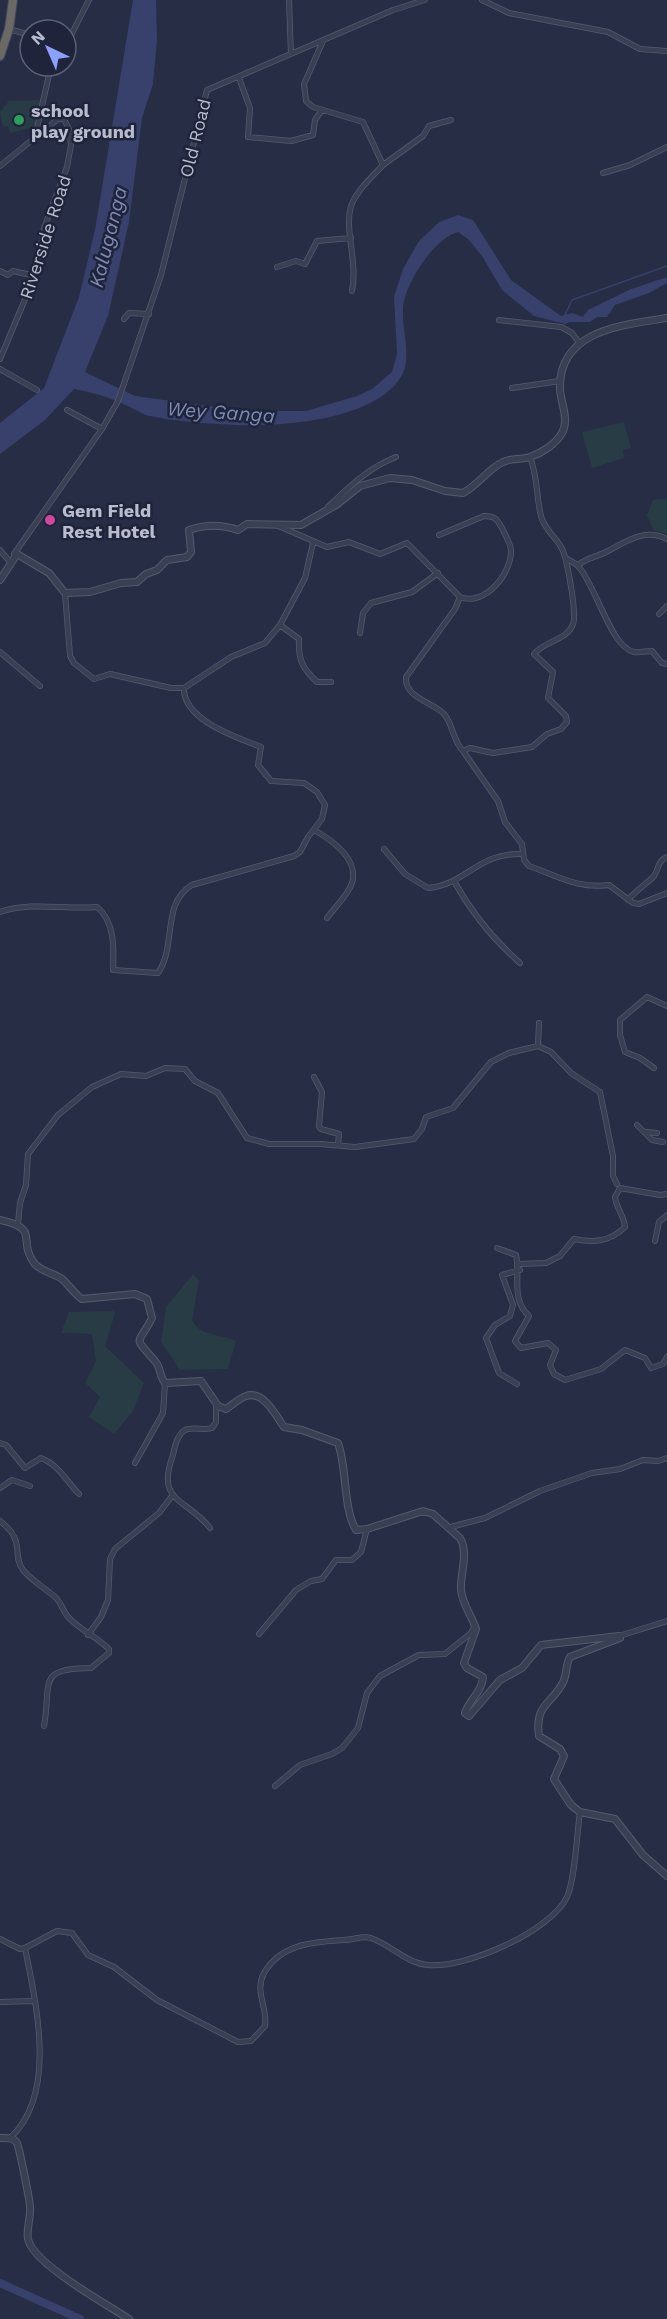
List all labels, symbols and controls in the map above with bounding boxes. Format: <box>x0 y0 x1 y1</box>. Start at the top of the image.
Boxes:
north arrow <box>18 18 78 78</box>
text: N <box>27 27 49 49</box>
street label: Old Road <box>175 96 215 180</box>
place label: school play ground <box>31 100 135 142</box>
marker: school play ground <box>12 113 26 127</box>
street label: Riverside Road <box>15 172 75 302</box>
water label: Kaluganga <box>84 184 132 290</box>
water label: Wey Ganga <box>166 396 276 428</box>
place label: Gem Field Rest Hotel <box>62 500 156 542</box>
marker: Gem Field Rest Hotel <box>43 513 57 527</box>

